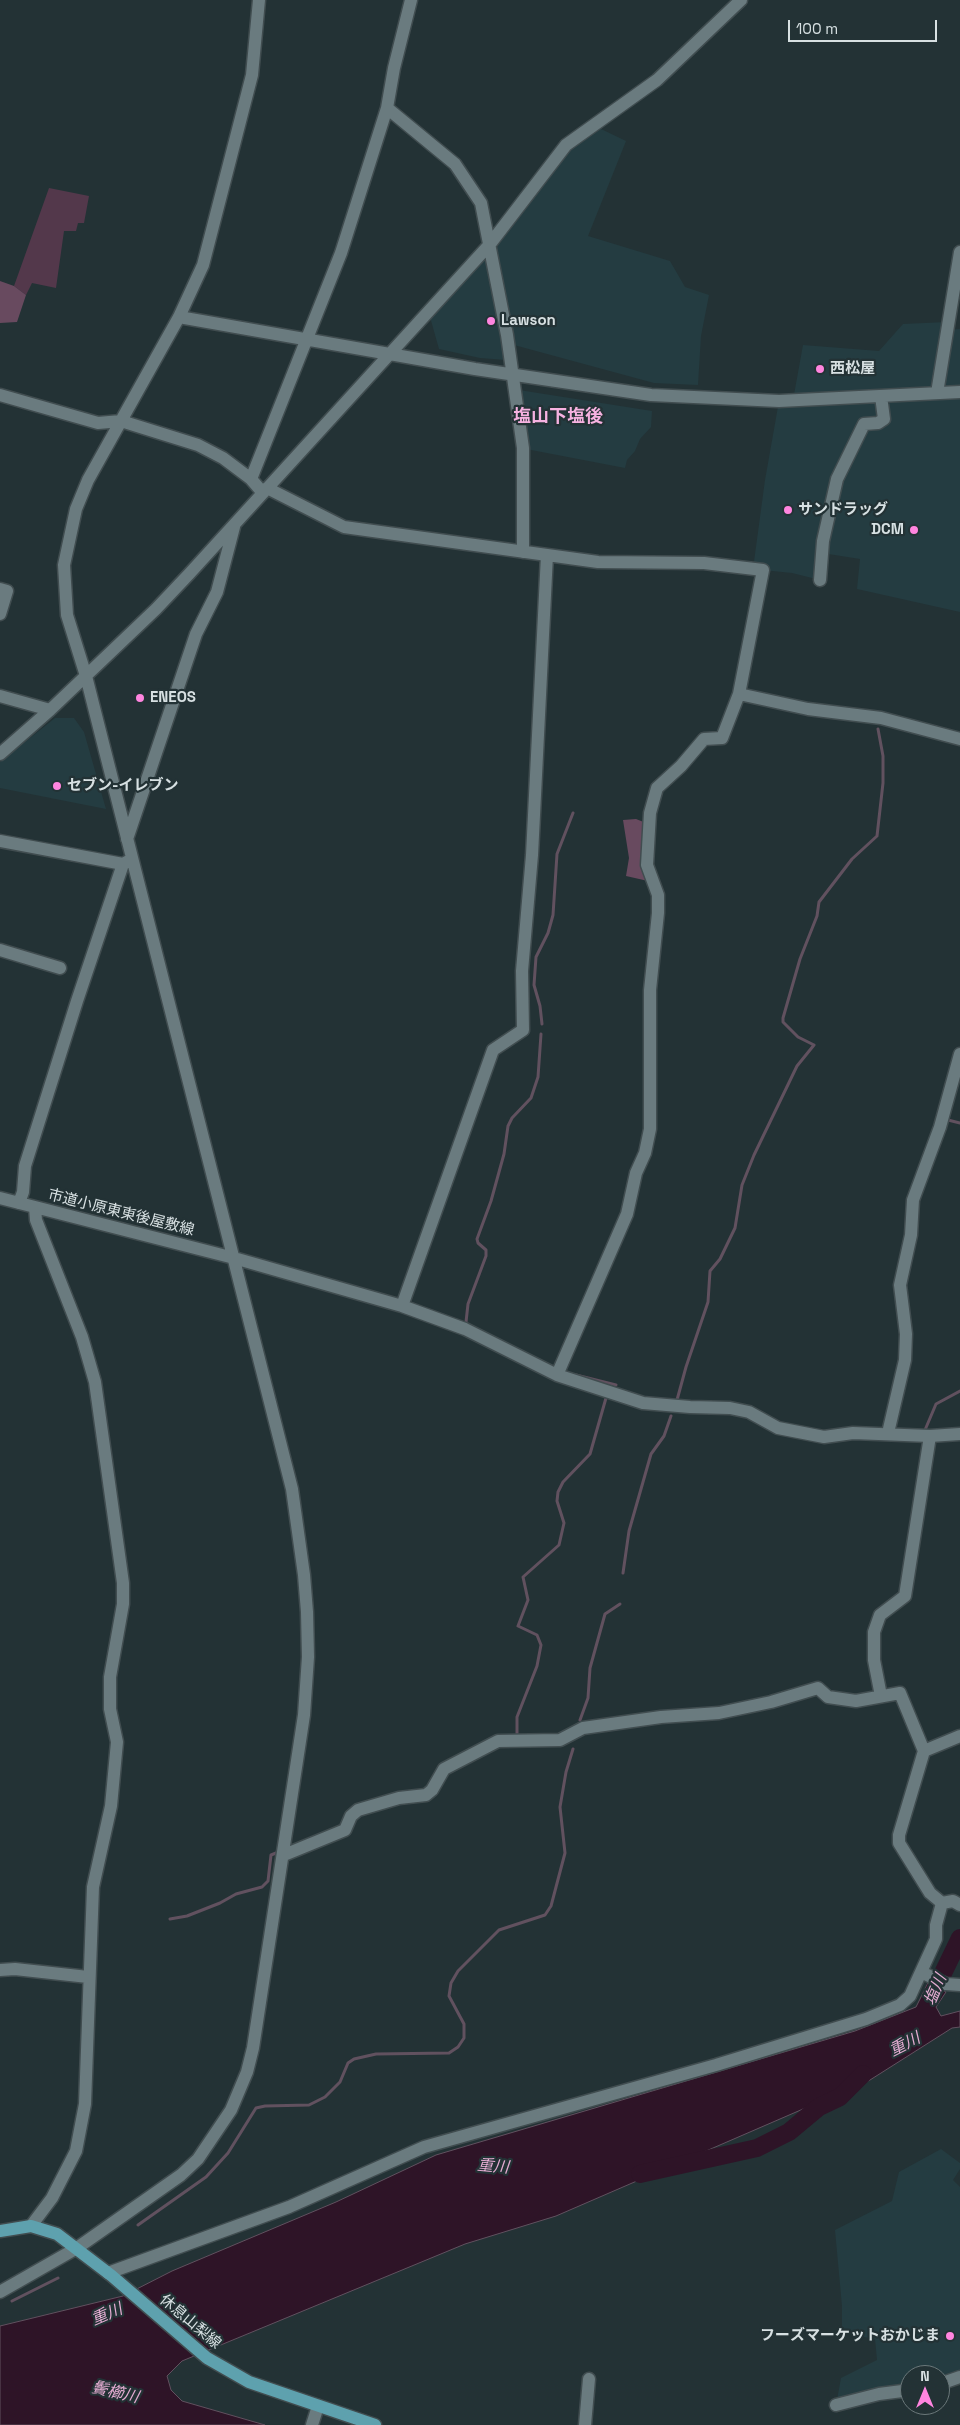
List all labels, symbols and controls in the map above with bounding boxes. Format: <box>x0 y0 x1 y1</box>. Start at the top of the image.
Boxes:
scale bar <box>790 10 939 42</box>
text: 100 m <box>796 19 838 38</box>
place label: Lawson <box>501 312 556 330</box>
marker: Lawson <box>485 315 497 327</box>
place label: 西松屋 <box>830 360 875 378</box>
marker: 西松屋 <box>814 363 826 375</box>
district label: 塩山下塩後 <box>513 406 603 428</box>
place label: サンドラッグ <box>798 501 888 519</box>
marker: サンドラッグ <box>782 504 794 516</box>
place label: DCM <box>871 521 904 539</box>
marker: DCM <box>908 524 920 536</box>
place label: ENEOS <box>150 689 196 707</box>
marker: ENEOS <box>134 692 146 704</box>
place label: セブン-イレブン <box>67 777 178 795</box>
marker: セブン-イレブン <box>51 780 63 792</box>
street label: 市道小原東東後屋敷線 <box>46 1186 196 1240</box>
water label: 塩川 <box>921 1972 951 2008</box>
water label: 重川 <box>886 2029 924 2061</box>
water label: 重川 <box>476 2156 510 2178</box>
street label: 休息山梨線 <box>155 2291 225 2353</box>
water label: 重川 <box>89 2300 125 2330</box>
place label: フーズマーケットおかじま <box>760 2327 940 2345</box>
marker: フーズマーケットおかじま <box>944 2330 956 2342</box>
north arrow <box>900 2365 950 2415</box>
text: N <box>920 2367 930 2385</box>
water label: 鬢櫛川 <box>89 2378 141 2408</box>

